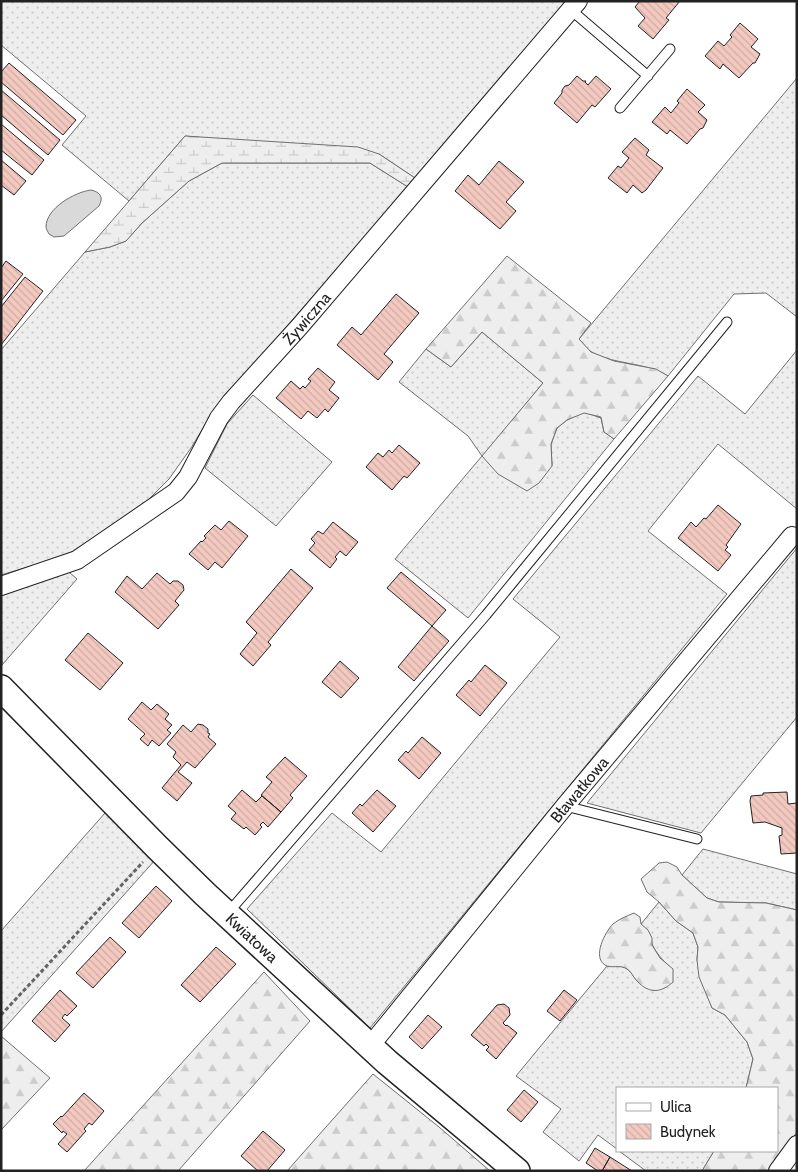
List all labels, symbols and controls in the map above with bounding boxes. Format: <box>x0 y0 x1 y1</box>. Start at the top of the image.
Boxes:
street label: Żywiczna <box>279 288 335 349</box>
street label: Bławatkowa <box>546 753 613 826</box>
street label: Kwiatowa <box>222 909 282 967</box>
legend <box>616 1087 778 1152</box>
text: Ulica <box>660 1098 692 1116</box>
text: Budynek <box>660 1123 716 1141</box>

